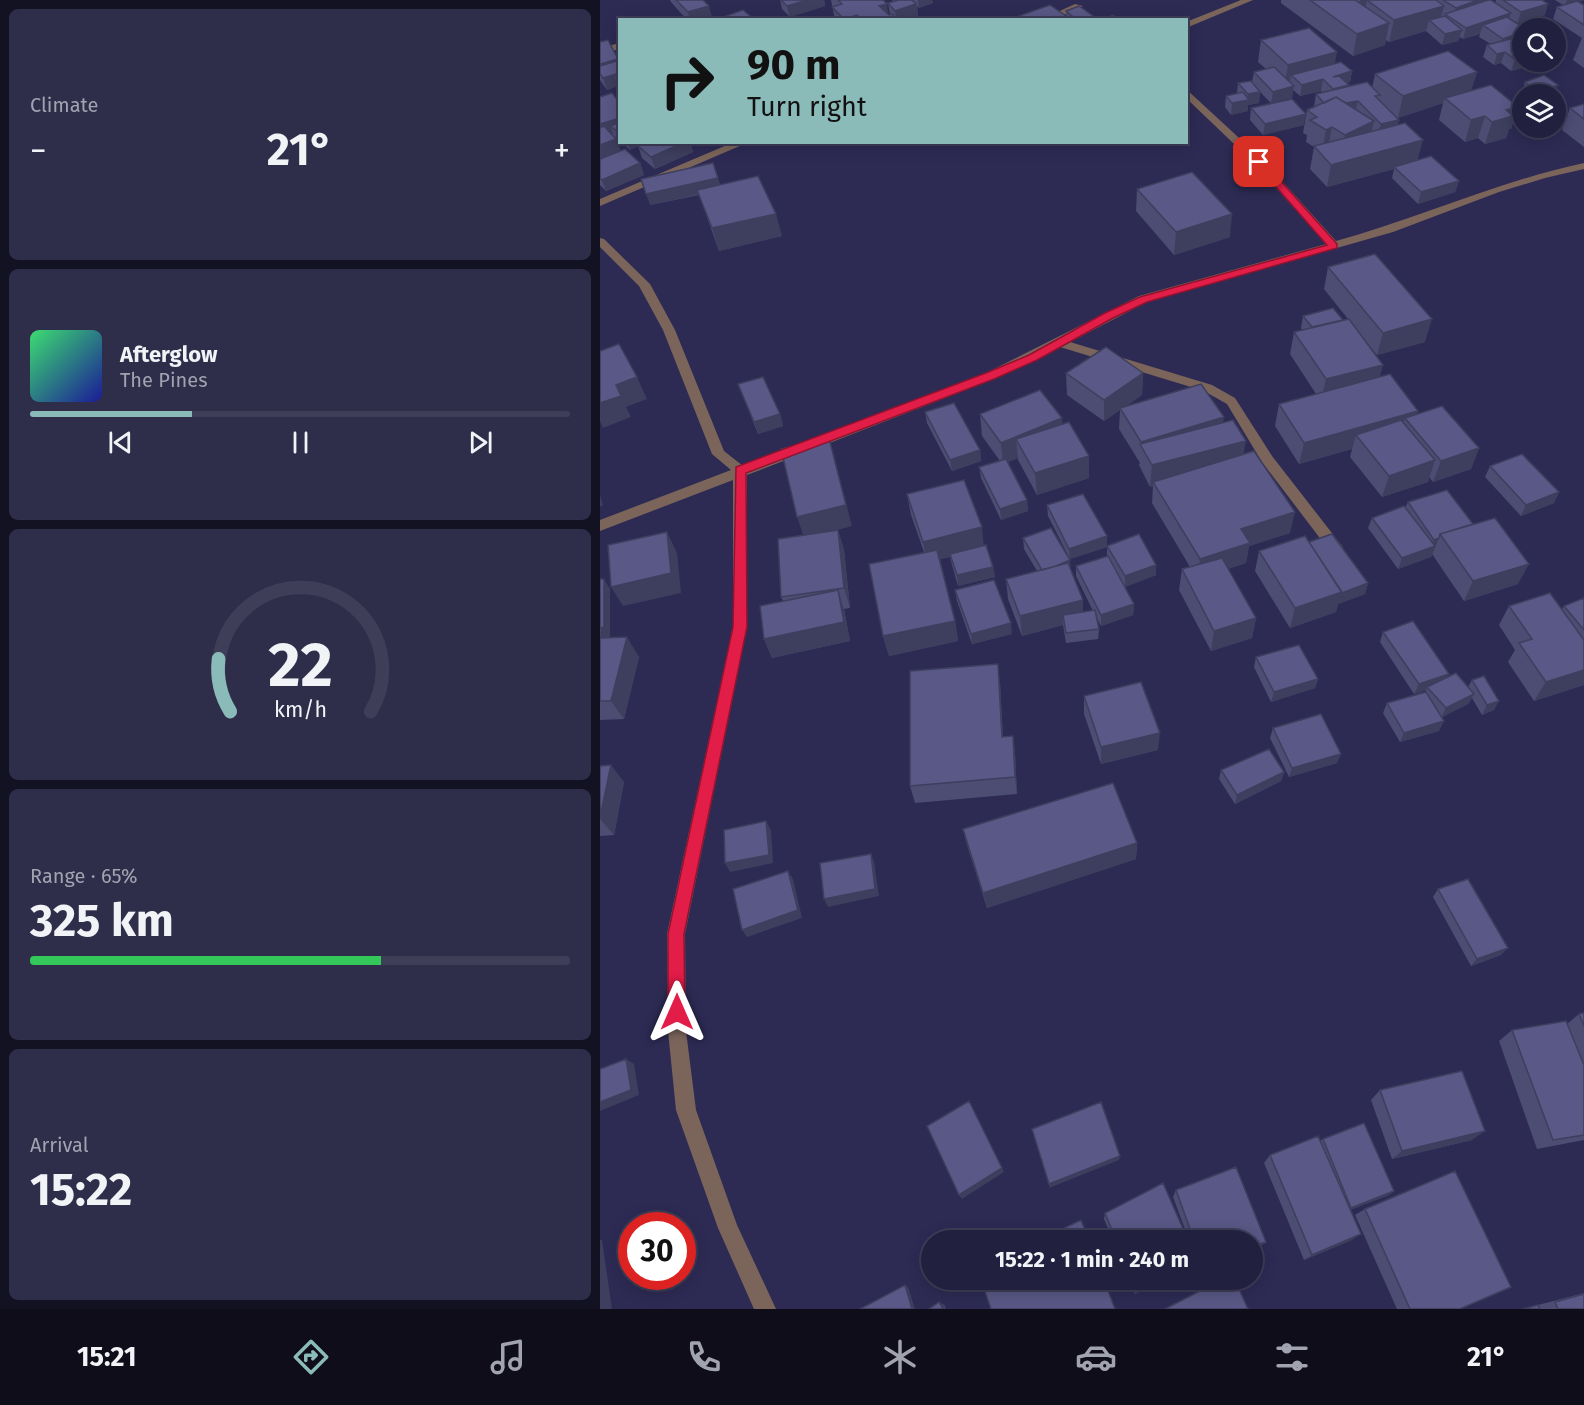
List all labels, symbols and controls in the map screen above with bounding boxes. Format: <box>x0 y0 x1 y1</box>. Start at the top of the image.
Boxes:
map controls <box>1512 18 1566 138</box>
button: search <box>1512 18 1566 72</box>
text: 90 m <box>747 40 841 90</box>
icon: right <box>648 42 726 120</box>
button: layers <box>1512 84 1566 138</box>
text: Turn right <box>747 91 867 123</box>
text: Climate <box>30 93 98 117</box>
text: 21° <box>267 123 333 177</box>
text: − <box>30 131 47 171</box>
text: + <box>554 131 570 171</box>
pin <box>1233 136 1284 187</box>
icon: arrive <box>1242 145 1275 178</box>
text: Afterglow <box>120 341 217 368</box>
text: The Pines <box>120 368 207 392</box>
icon: previous <box>104 426 137 459</box>
icon: pause <box>284 426 317 459</box>
icon: next <box>464 426 497 459</box>
text: 22 <box>268 628 332 703</box>
text: km/h <box>273 697 327 723</box>
text: Range · 65% <box>30 864 138 888</box>
text: 325 km <box>30 894 174 948</box>
position arrow <box>645 980 709 1044</box>
text: Arrival <box>30 1133 89 1157</box>
text: 15:22 <box>30 1163 132 1217</box>
speed limit sign: 30 <box>618 1212 696 1290</box>
text: 15:22 · 1 min · 240 m <box>995 1246 1189 1273</box>
icon: directions <box>290 1336 332 1378</box>
icon: music <box>487 1336 529 1378</box>
icon: phone <box>683 1336 725 1378</box>
icon: climate <box>879 1336 921 1378</box>
icon: car <box>1075 1336 1117 1378</box>
icon: filters <box>1271 1336 1313 1378</box>
text: 15:21 <box>77 1341 136 1373</box>
text: 21° <box>1467 1341 1507 1373</box>

